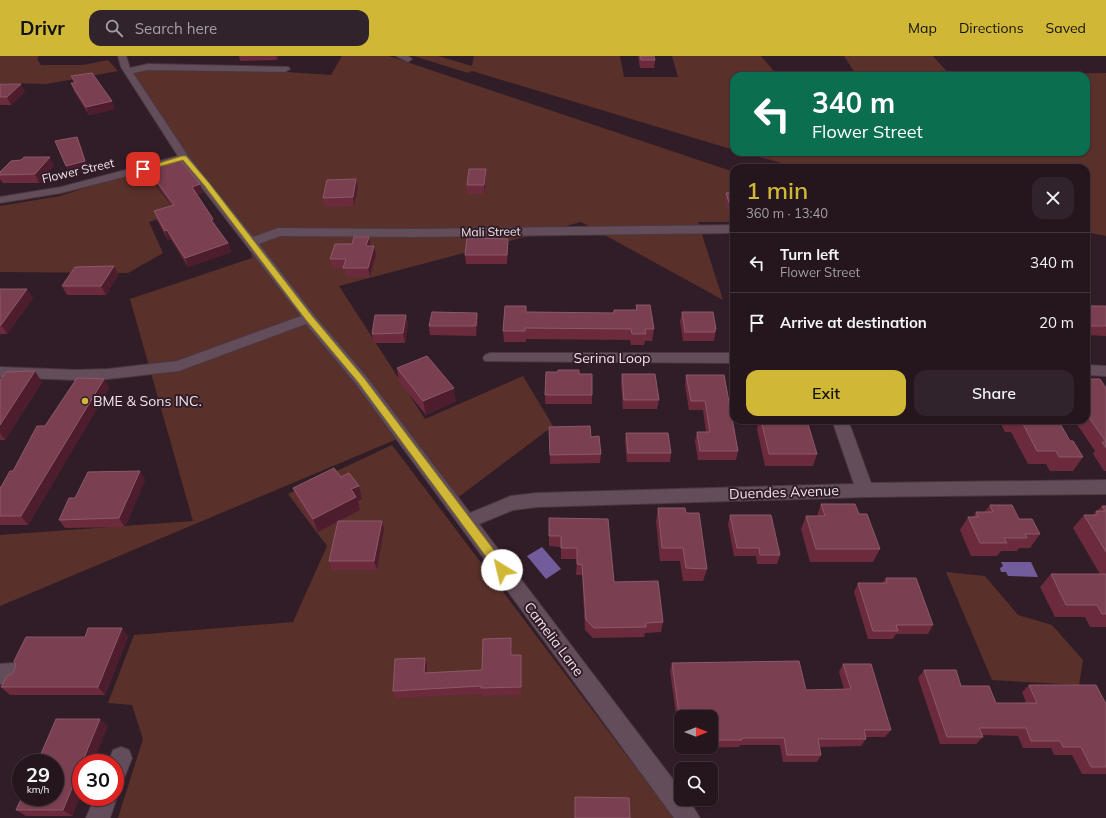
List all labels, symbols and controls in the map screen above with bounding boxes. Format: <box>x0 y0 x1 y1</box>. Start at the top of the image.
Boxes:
search box <box>89 10 369 46</box>
text: Drivr <box>20 16 65 40</box>
icon: search <box>103 17 125 39</box>
text: Search here <box>135 19 217 38</box>
text: Map <box>908 19 937 37</box>
text: Directions <box>959 19 1024 37</box>
text: Saved <box>1046 19 1086 37</box>
text: 340 m <box>812 85 895 120</box>
icon: left <box>746 88 798 140</box>
text: Flower Street <box>812 120 923 143</box>
pin <box>126 152 160 186</box>
street label: Flower Street <box>40 155 116 186</box>
icon: arrive <box>132 158 154 180</box>
text: 1 min <box>746 175 808 205</box>
button: close <box>1032 177 1074 219</box>
text: 360 m · 13:40 <box>746 205 828 221</box>
street label: Mali Street <box>461 223 521 240</box>
text: Turn left <box>780 245 839 264</box>
icon: left <box>746 252 768 274</box>
text: 340 m <box>1030 253 1074 272</box>
text: Flower Street <box>780 264 860 280</box>
icon: arrive <box>746 312 768 334</box>
text: Arrive at destination <box>780 313 927 332</box>
text: 20 m <box>1039 313 1074 332</box>
street label: Serina Loop <box>574 349 650 367</box>
button: Exit <box>746 370 906 416</box>
button: Share <box>914 370 1074 416</box>
place label: BME & Sons INC. <box>93 392 202 410</box>
marker: BME & Sons INC. <box>80 396 90 406</box>
street label: Duendes Avenue <box>729 481 839 503</box>
position arrow <box>481 549 523 591</box>
street label: Camelia Lane <box>520 598 588 680</box>
north arrow <box>674 710 718 754</box>
map controls <box>674 710 718 806</box>
speed limit sign: 30 <box>72 754 124 806</box>
text: 29 <box>26 762 50 787</box>
button: search <box>674 762 718 806</box>
text: km/h <box>27 783 49 796</box>

